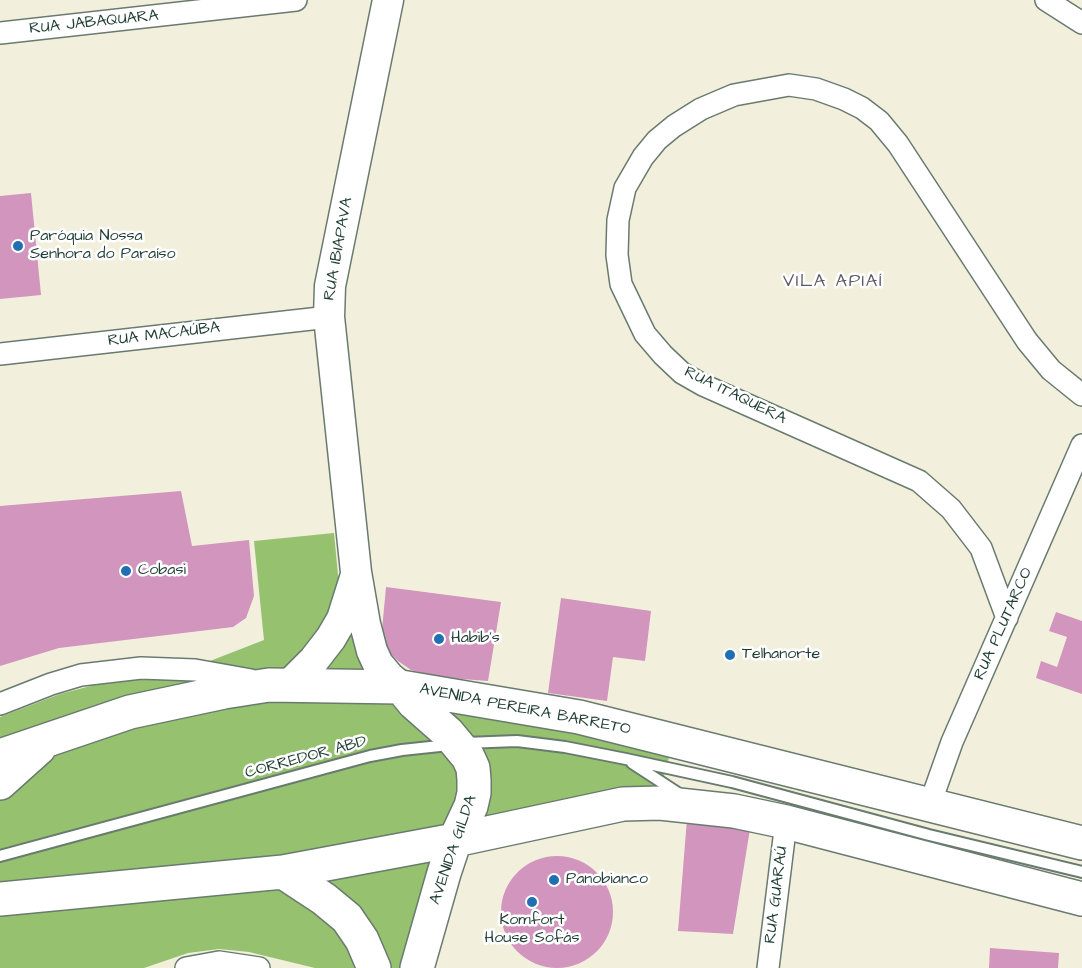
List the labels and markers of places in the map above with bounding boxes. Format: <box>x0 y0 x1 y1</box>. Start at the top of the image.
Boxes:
place label: Paróquia Nossa Senhora do Paraíso <box>30 227 176 265</box>
marker: Paróquia Nossa Senhora do Paraíso <box>11 239 25 253</box>
place label: Cobasi <box>138 561 186 581</box>
marker: Cobasi <box>119 564 133 578</box>
place label: Habib's <box>451 629 500 649</box>
marker: Habib's <box>432 632 446 646</box>
place label: Telhanorte <box>742 645 820 665</box>
marker: Telhanorte <box>723 648 737 662</box>
place label: Panobianco <box>566 870 648 890</box>
marker: Panobianco <box>547 873 561 887</box>
marker: Komfort House Sofás <box>525 895 539 909</box>
place label: Komfort House Sofás <box>485 911 579 949</box>

